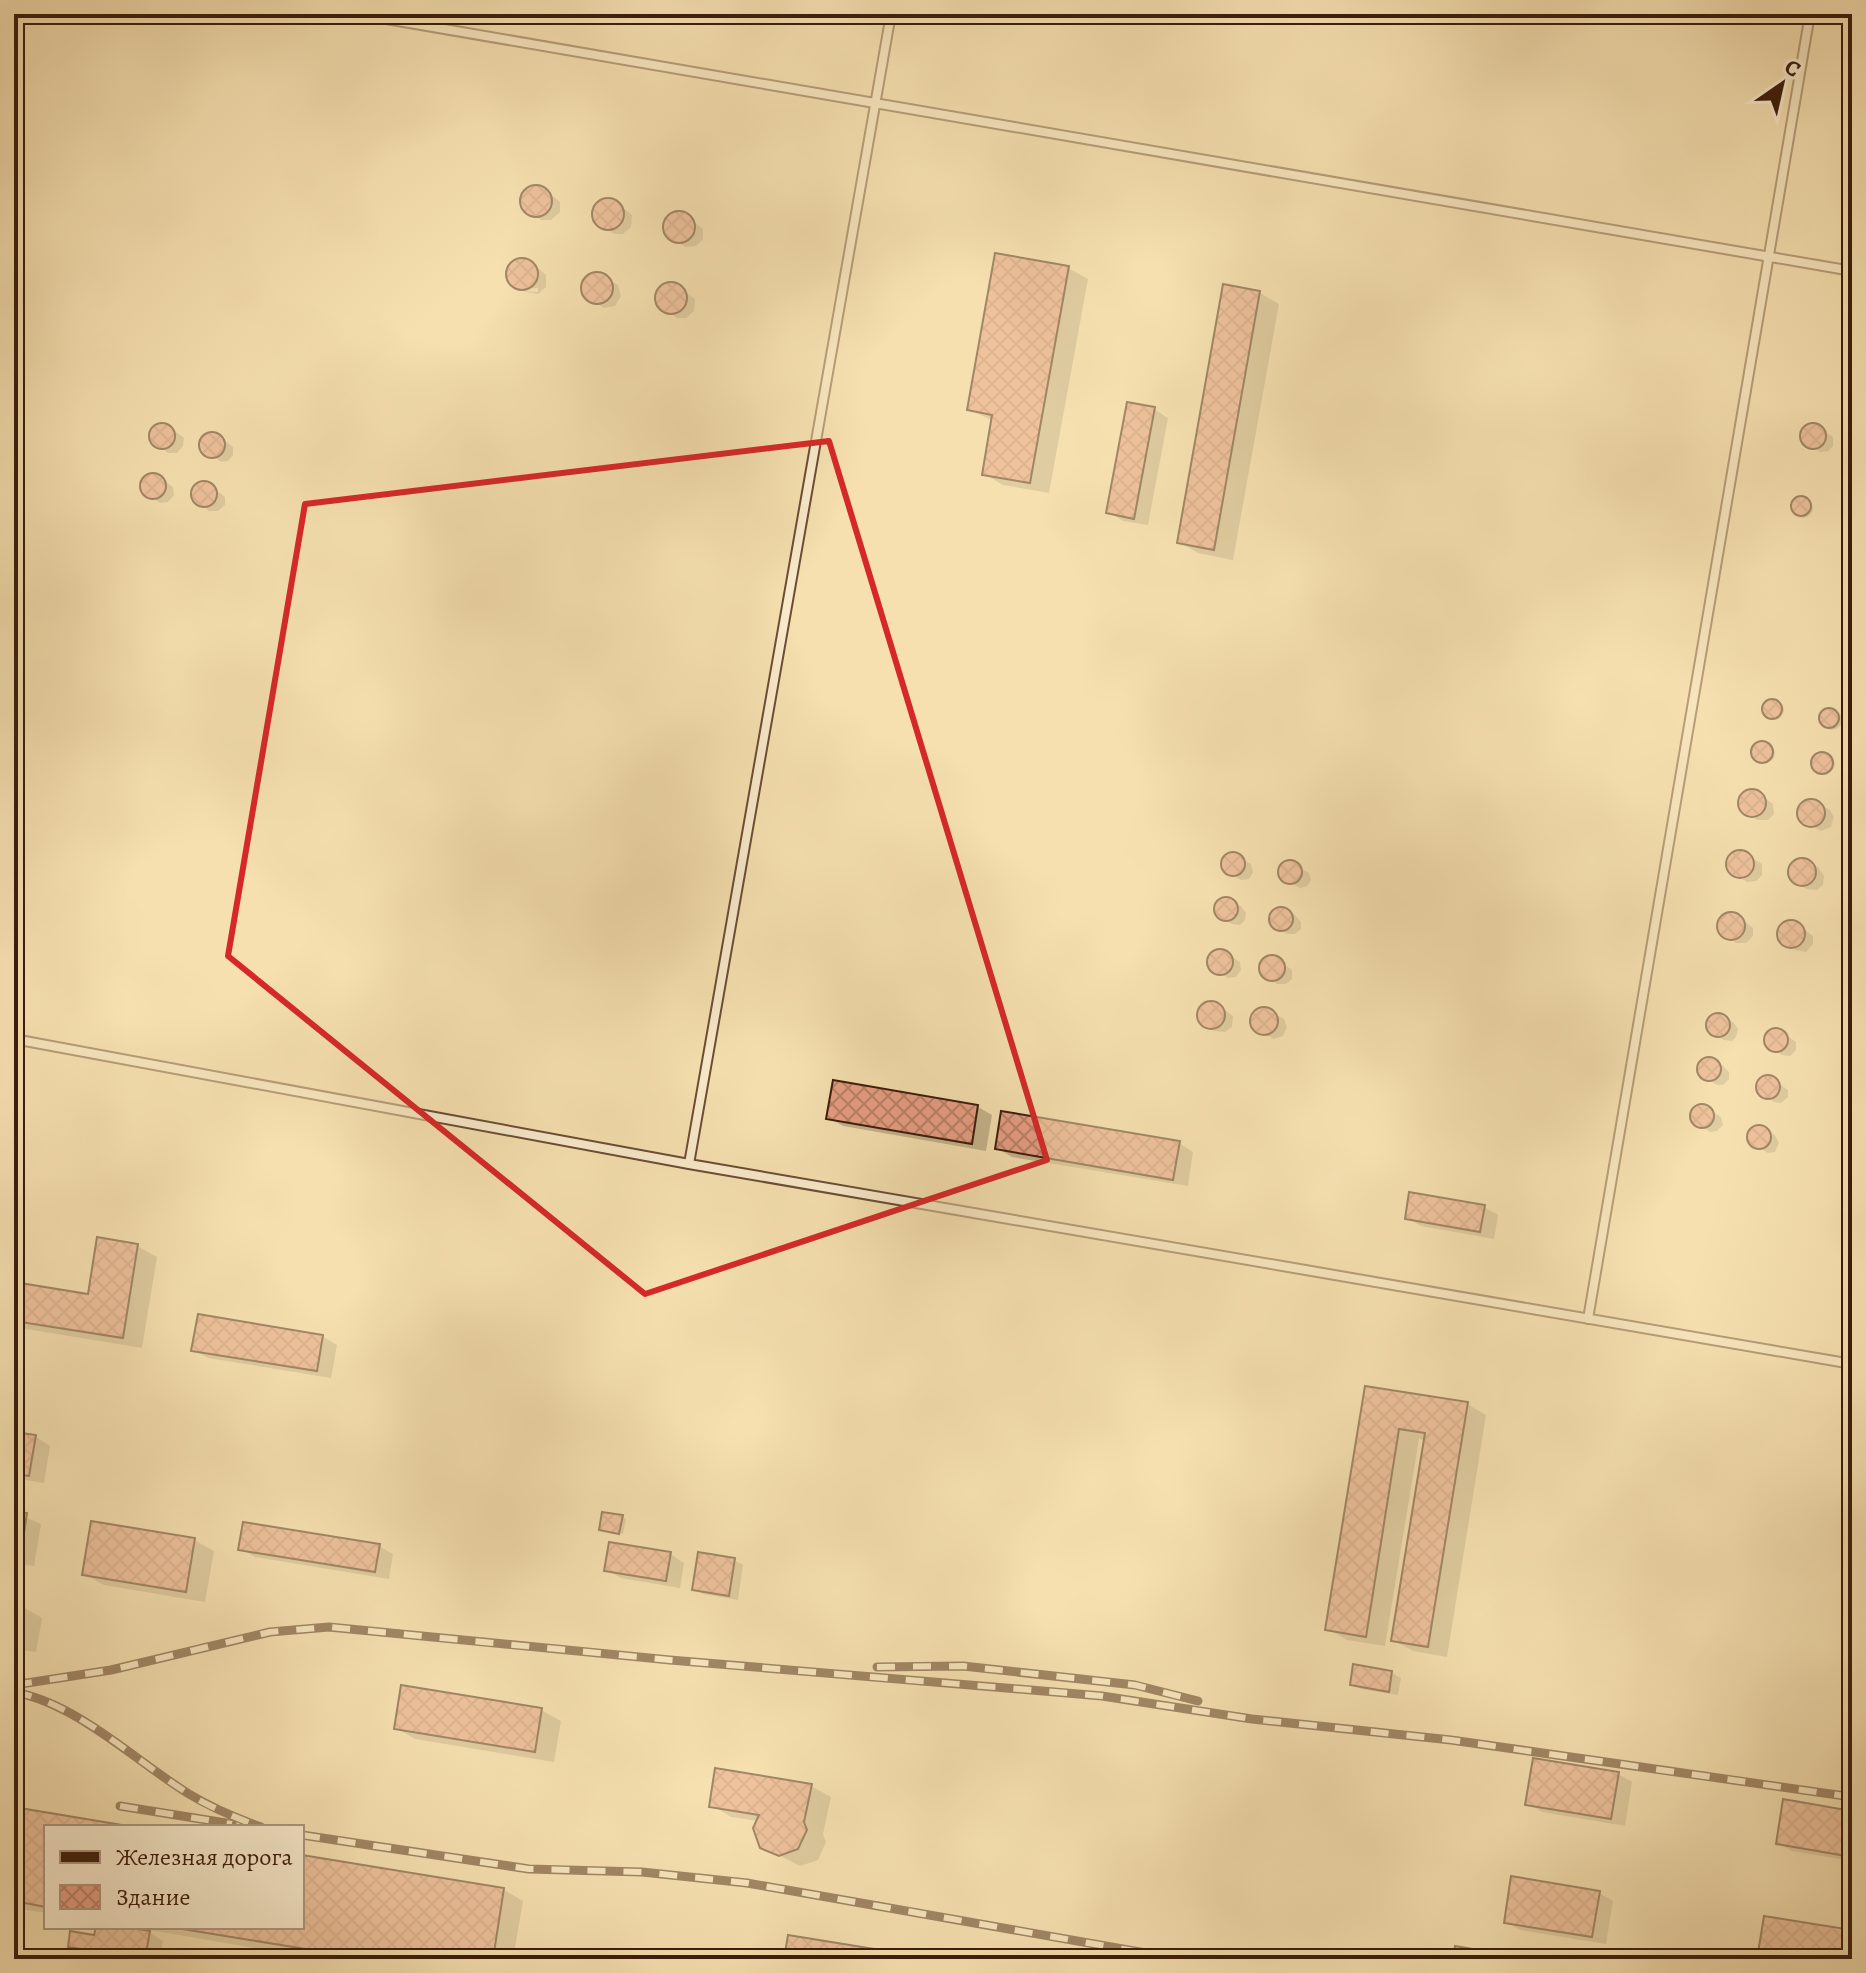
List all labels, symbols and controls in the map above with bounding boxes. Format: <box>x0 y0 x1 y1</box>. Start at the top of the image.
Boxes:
north arrow <box>1742 44 1822 124</box>
text: С <box>1779 52 1807 84</box>
legend <box>44 1825 304 1929</box>
text: Железная дорога <box>116 1841 292 1873</box>
text: Здание <box>116 1881 191 1913</box>

